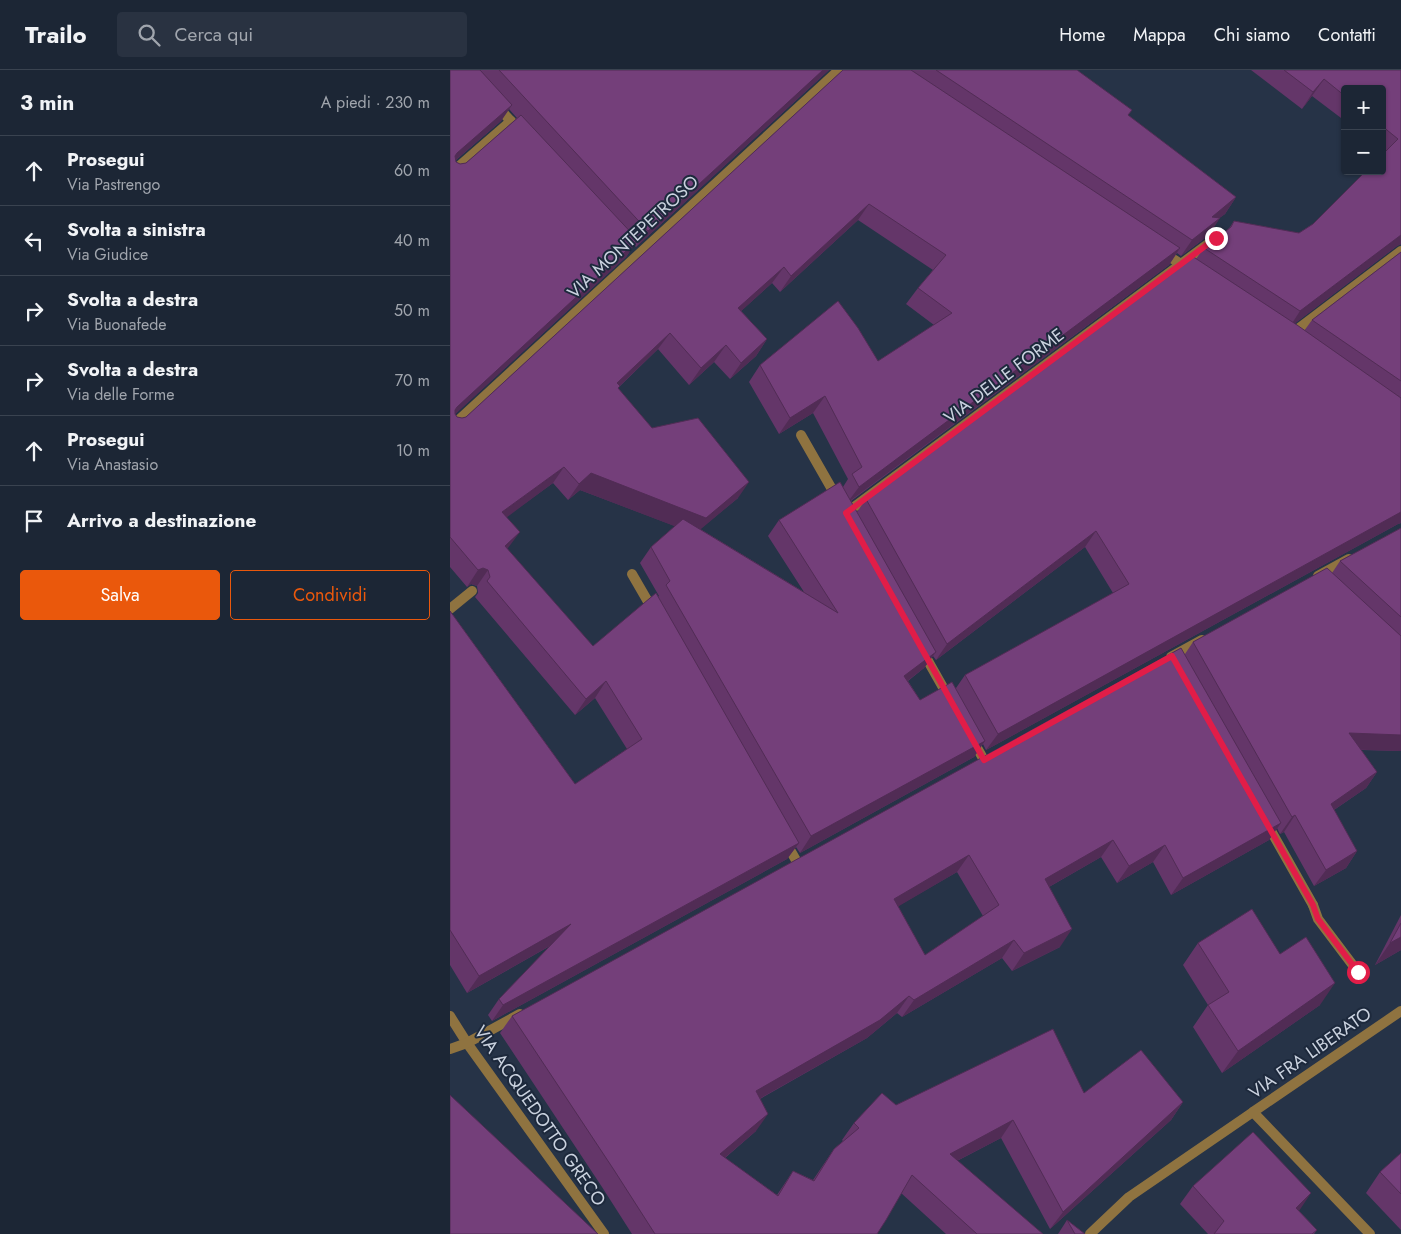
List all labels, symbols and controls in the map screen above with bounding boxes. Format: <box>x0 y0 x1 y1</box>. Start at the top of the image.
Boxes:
search box <box>117 12 467 57</box>
text: Trailo <box>25 17 87 52</box>
icon: search <box>135 21 163 49</box>
text: Cerca qui <box>175 21 253 48</box>
text: Home <box>1059 22 1105 48</box>
text: Mappa <box>1133 22 1186 48</box>
text: Chi siamo <box>1214 22 1290 48</box>
text: Contatti <box>1318 22 1376 48</box>
map controls <box>1341 85 1386 175</box>
button: + <box>1341 85 1386 130</box>
text: 3 min <box>20 88 74 118</box>
text: A piedi · 230 m <box>321 91 430 114</box>
button: − <box>1341 130 1386 175</box>
text: Prosegui <box>67 146 145 173</box>
icon: ahead <box>20 157 48 185</box>
text: 60 m <box>394 159 430 182</box>
street label: VIA MONTEPETROSO <box>562 169 704 305</box>
text: Via Pastrengo <box>67 173 160 196</box>
text: Svolta a sinistra <box>67 216 206 243</box>
icon: left <box>20 227 48 255</box>
route end <box>1205 227 1228 250</box>
text: 40 m <box>394 229 430 252</box>
text: Via Giudice <box>67 243 148 266</box>
text: Svolta a destra <box>67 286 198 313</box>
icon: right <box>20 297 48 325</box>
text: 50 m <box>394 299 430 322</box>
text: Via Buonafede <box>67 313 167 336</box>
street label: VIA DELLE FORME <box>938 322 1070 430</box>
text: Svolta a destra <box>67 356 198 383</box>
icon: right <box>20 367 48 395</box>
text: 70 m <box>395 369 430 392</box>
text: Via delle Forme <box>67 383 174 406</box>
text: Prosegui <box>67 426 145 453</box>
icon: ahead <box>20 437 48 465</box>
text: 10 m <box>396 439 430 462</box>
text: Via Anastasio <box>67 453 158 476</box>
icon: arrive <box>20 507 48 535</box>
text: Arrivo a destinazione <box>67 507 256 534</box>
button: Salva <box>20 570 220 620</box>
button: Condividi <box>230 570 430 620</box>
route start <box>1347 961 1370 984</box>
street label: VIA FRA LIBERATO <box>1243 1001 1377 1105</box>
street label: VIA ACQUEDOTTO GRECO <box>468 1020 612 1212</box>

